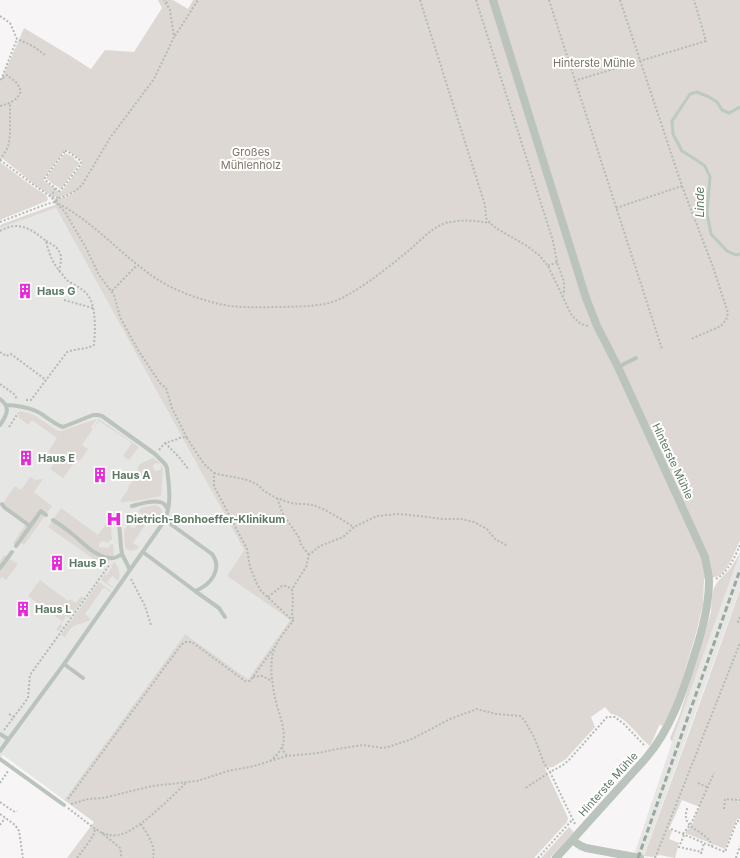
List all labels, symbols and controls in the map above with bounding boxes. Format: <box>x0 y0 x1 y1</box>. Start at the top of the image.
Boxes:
park label: Hinterste Mühle <box>553 56 635 70</box>
park label: Großes Mühlenholz <box>221 145 281 172</box>
water label: Linde <box>692 186 707 218</box>
building icon: Haus G <box>16 282 34 300</box>
place label: Haus G <box>37 284 75 298</box>
street label: Hinterste Mühle <box>649 421 697 501</box>
building icon: Haus E <box>17 449 35 467</box>
place label: Haus E <box>38 451 75 465</box>
building icon: Haus A <box>91 466 109 484</box>
place label: Haus A <box>112 468 150 482</box>
hospital icon: Dietrich-Bonhoeffer-Klinikum <box>105 510 123 528</box>
place label: Dietrich-Bonhoeffer-Klinikum <box>126 512 285 526</box>
building icon: Haus P <box>48 554 66 572</box>
place label: Haus P <box>69 556 106 570</box>
building icon: Haus L <box>14 600 32 618</box>
place label: Haus L <box>35 602 71 616</box>
street label: Hinterste Mühle <box>575 749 641 819</box>

